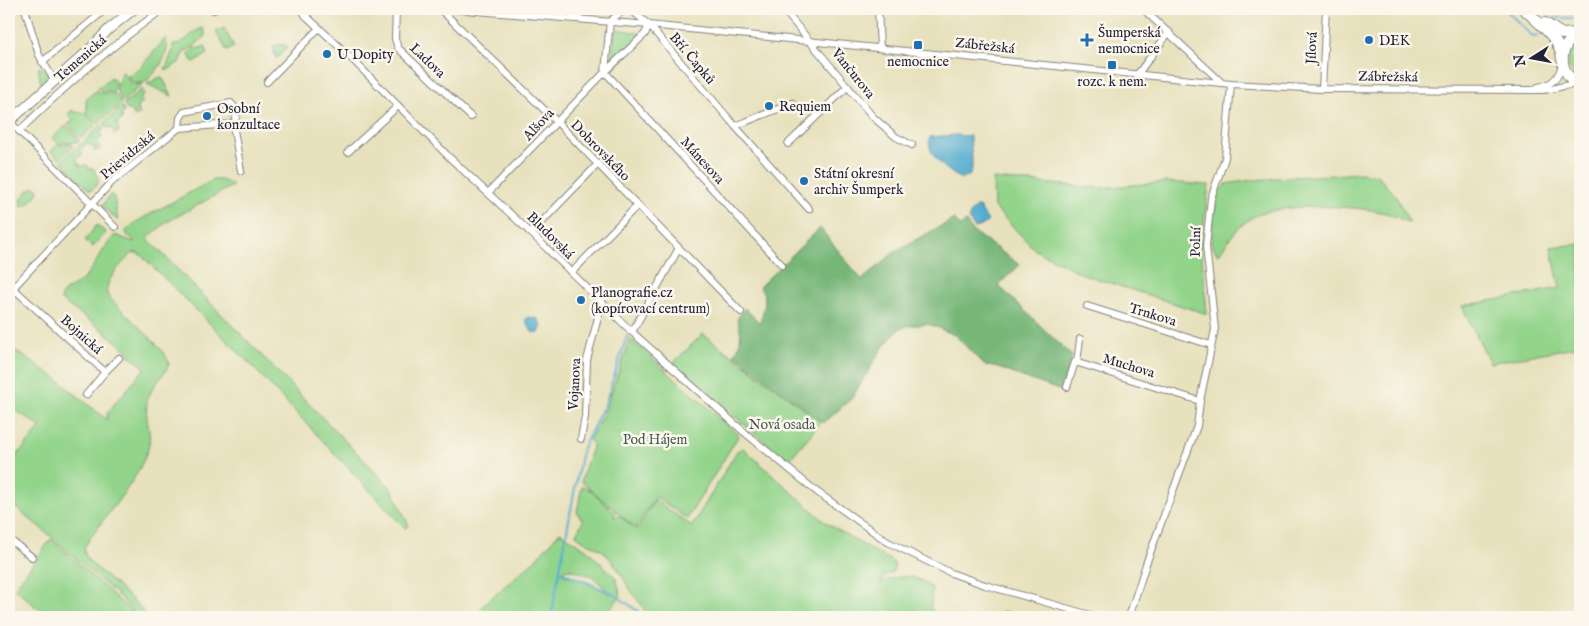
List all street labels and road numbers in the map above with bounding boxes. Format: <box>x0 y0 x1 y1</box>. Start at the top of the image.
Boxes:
street label: Bří. Čapků <box>665 28 720 88</box>
street label: Jílová <box>1302 30 1322 67</box>
street label: Temenická <box>51 31 111 86</box>
street label: Zábřežská <box>954 34 1017 58</box>
street label: Ladova <box>406 39 450 83</box>
street label: Vančurova <box>827 44 880 103</box>
street label: Zábřežská <box>1358 67 1419 87</box>
street label: Alšova <box>519 104 559 145</box>
street label: Dobrovského <box>566 116 634 186</box>
street label: Prievidzská <box>97 127 159 184</box>
street label: Mánesova <box>676 133 729 189</box>
street label: Bludovská <box>523 208 578 264</box>
street label: Polní <box>1187 225 1205 257</box>
street label: Trnkova <box>1127 299 1180 331</box>
street label: Bojnická <box>56 311 107 359</box>
street label: Muchova <box>1101 350 1158 383</box>
street label: Vojanova <box>565 356 585 412</box>

